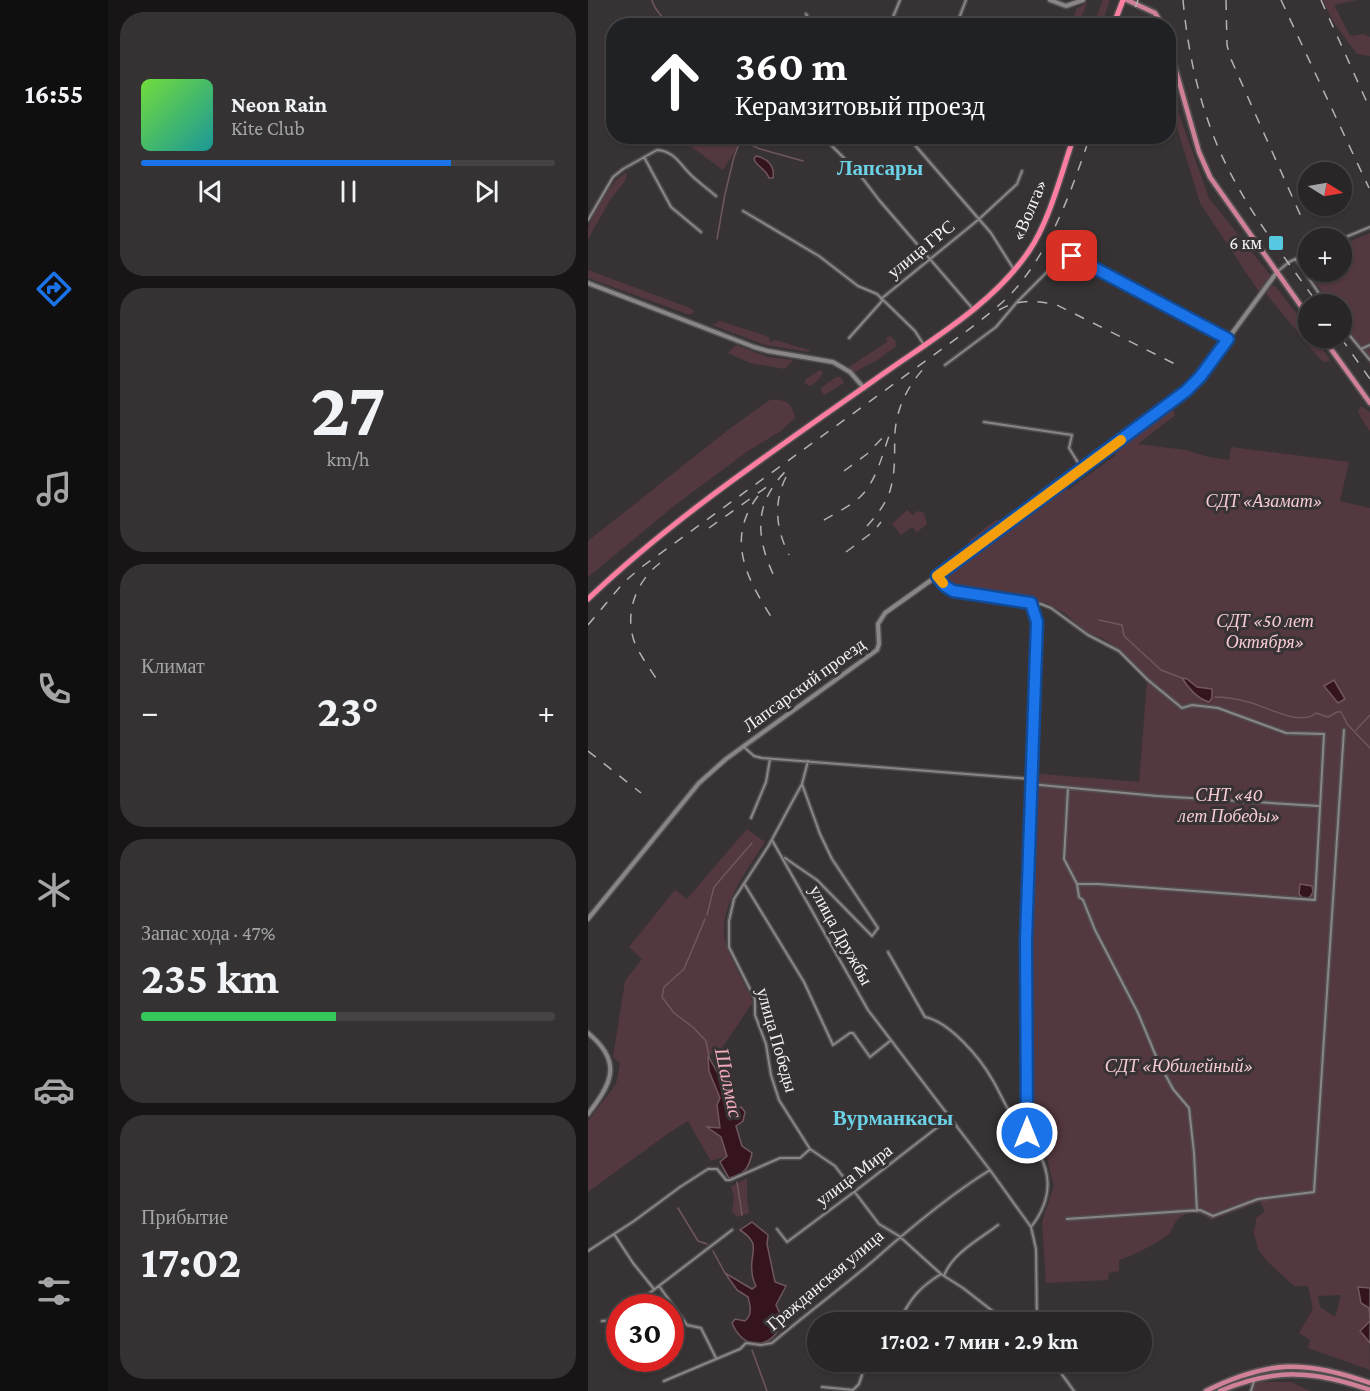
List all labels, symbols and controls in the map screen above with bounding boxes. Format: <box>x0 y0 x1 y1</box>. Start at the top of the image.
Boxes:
icon: ahead <box>636 42 714 120</box>
text: 360 m <box>735 42 848 89</box>
text: 16:55 <box>25 79 83 109</box>
text: Керамзитовый проезд <box>735 91 985 121</box>
text: Neon Rain <box>231 92 327 117</box>
text: Kite Club <box>231 117 305 139</box>
district label: Лапсары <box>837 156 923 180</box>
north arrow <box>1298 162 1352 216</box>
map controls <box>1298 162 1352 348</box>
icon: previous <box>194 175 227 208</box>
icon: pause <box>332 175 365 208</box>
icon: next <box>470 175 503 208</box>
street label: «Волга» <box>1007 176 1051 244</box>
street label: улица ГРС <box>883 216 959 282</box>
button: + <box>1298 228 1352 282</box>
pin <box>1046 230 1097 281</box>
place label: 6 км <box>1229 233 1262 253</box>
marker: 6 км <box>1267 234 1285 252</box>
icon: arrive <box>1055 239 1088 272</box>
icon: directions <box>33 268 75 310</box>
button: − <box>1298 294 1352 348</box>
text: 27 <box>310 365 386 452</box>
text: km/h <box>326 448 370 470</box>
icon: music <box>33 468 75 510</box>
park label: СДТ «Азамат» <box>1206 491 1322 511</box>
park label: СДТ «50 лет Октября» <box>1216 611 1314 652</box>
street label: Лапсарский проезд <box>739 634 869 736</box>
text: Климат <box>141 655 205 677</box>
icon: phone <box>33 668 75 710</box>
text: 23° <box>317 686 379 736</box>
text: − <box>141 693 158 730</box>
text: + <box>538 693 555 730</box>
park label: СНТ «40 лет Победы» <box>1177 785 1280 826</box>
icon: climate <box>33 869 75 911</box>
street label: улица Дружбы <box>805 882 877 988</box>
text: Запас хода · 47% <box>141 922 276 944</box>
text: 235 km <box>141 953 279 1003</box>
street label: улица Победы <box>753 985 801 1095</box>
water label: Шалмас <box>711 1045 747 1120</box>
park label: СДТ «Юбилейный» <box>1105 1056 1253 1076</box>
icon: car <box>33 1069 75 1111</box>
position arrow <box>995 1101 1059 1165</box>
district label: Вурманкасы <box>833 1106 953 1130</box>
street label: улица Мира <box>812 1140 896 1210</box>
text: Прибытие <box>141 1206 228 1228</box>
street label: Гражданская улица <box>763 1225 887 1335</box>
text: 17:02 <box>141 1237 241 1287</box>
icon: filters <box>33 1270 75 1312</box>
speed limit sign: 30 <box>606 1294 684 1372</box>
text: 17:02 · 7 мин · 2.9 km <box>881 1329 1078 1354</box>

